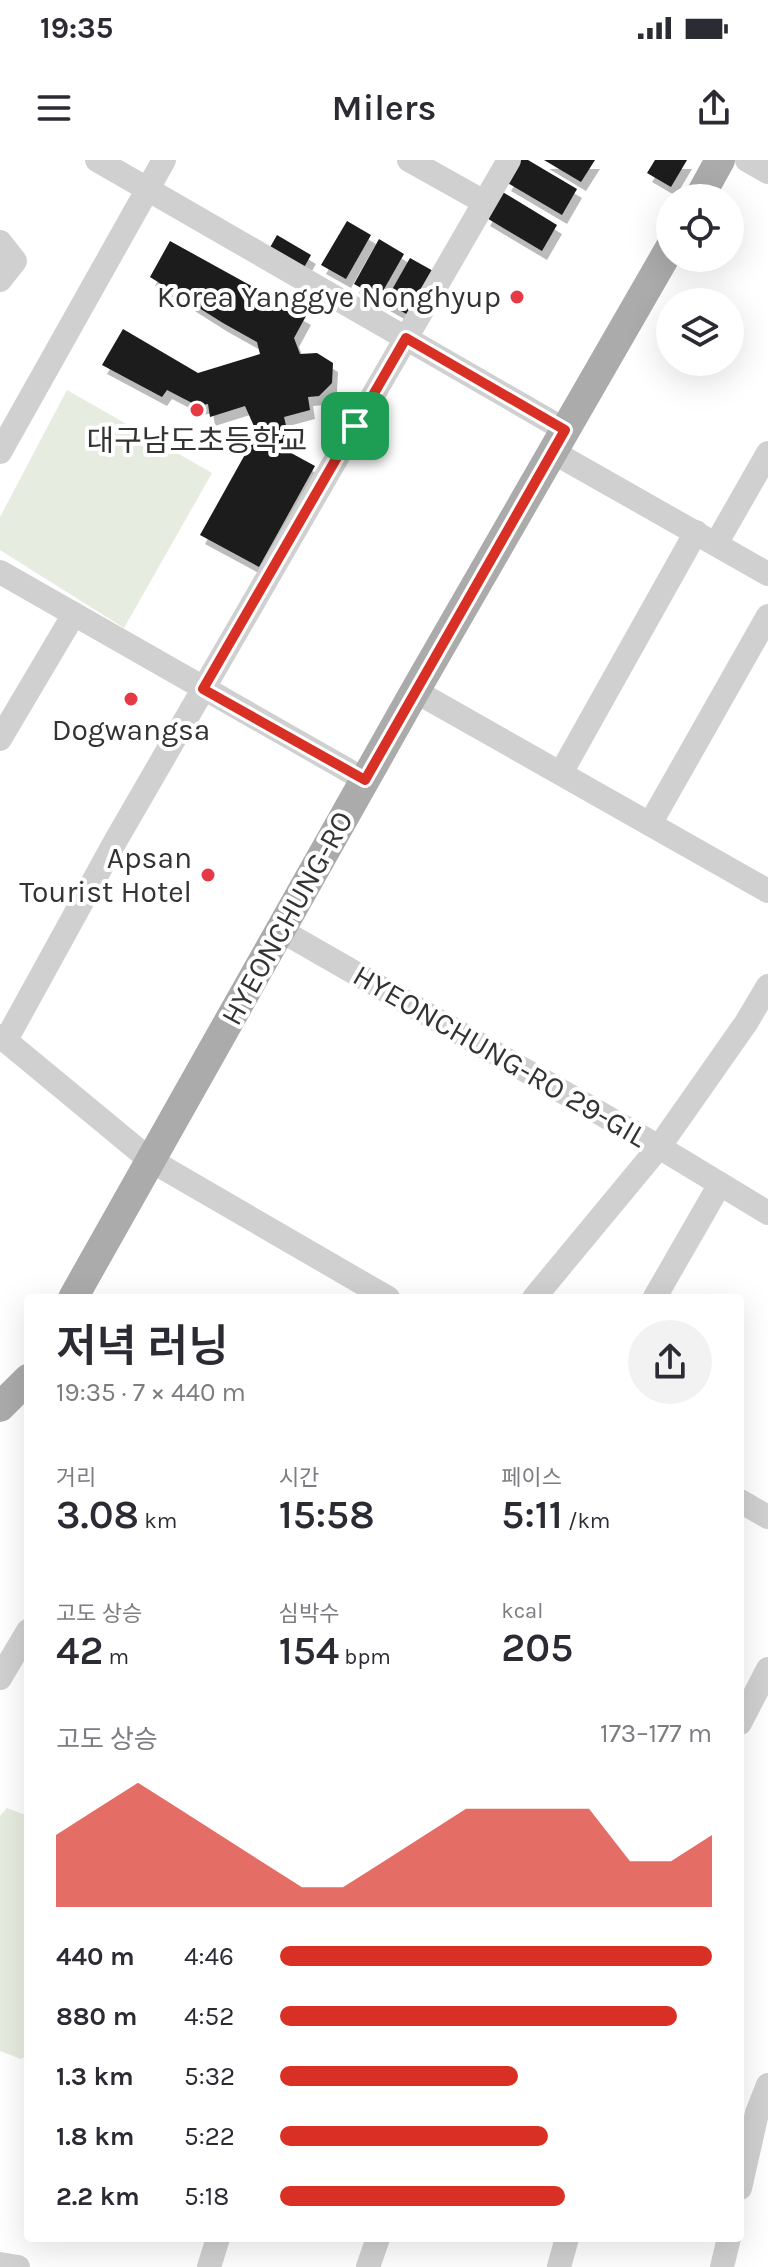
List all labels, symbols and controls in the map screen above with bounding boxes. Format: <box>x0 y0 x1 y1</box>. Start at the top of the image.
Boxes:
text: 19:35 <box>40 10 113 46</box>
icon: menu <box>32 86 76 130</box>
icon: share <box>692 86 736 130</box>
text: Milers <box>331 87 437 129</box>
map controls <box>656 184 744 376</box>
button: locate <box>656 184 744 272</box>
place label: Korea Yanggye Nonghyup <box>157 279 501 315</box>
marker: Korea Yanggye Nonghyup <box>508 288 526 306</box>
button: layers <box>656 288 744 376</box>
pin <box>321 392 389 460</box>
marker: 대구남도초등학교 <box>188 401 206 419</box>
icon: arrive <box>333 404 377 448</box>
place label: 대구남도초등학교 <box>87 423 307 459</box>
marker: Dogwangsa <box>122 690 140 708</box>
place label: Dogwangsa <box>52 712 210 748</box>
street label: HYEONCHUNG-RO <box>213 805 361 1031</box>
place label: Apsan Tourist Hotel <box>19 840 192 910</box>
marker: Apsan Tourist Hotel <box>199 866 217 884</box>
street label: HYEONCHUNG-RO 29-GIL <box>347 957 653 1155</box>
button: share <box>628 1320 712 1404</box>
text: 저녁 러닝 <box>56 1321 229 1372</box>
text: 19:35 · 7 × 440 m <box>56 1377 246 1408</box>
text: 거리 <box>56 1465 96 1491</box>
text: 시간 <box>279 1465 319 1491</box>
text: 페이스 <box>501 1465 562 1491</box>
text: 3.08 <box>56 1491 139 1538</box>
text: 15:58 <box>279 1491 375 1538</box>
text: 5:11 <box>501 1491 563 1538</box>
text: km <box>139 1508 177 1534</box>
text: /km <box>563 1508 610 1534</box>
text: kcal <box>501 1598 543 1624</box>
text: 고도 상승 <box>56 1601 142 1627</box>
text: 심박수 <box>279 1601 339 1627</box>
text: 205 <box>501 1624 573 1671</box>
text: 42 <box>56 1627 103 1674</box>
text: 154 <box>279 1627 339 1674</box>
text: m <box>103 1644 129 1670</box>
text: bpm <box>339 1644 391 1670</box>
text: 173–177 m <box>600 1718 712 1749</box>
text: 고도 상승 <box>56 1724 158 1755</box>
text: 440 m <box>56 1941 135 1972</box>
text: 4:46 <box>184 1941 234 1972</box>
text: 880 m <box>56 2001 137 2032</box>
text: 4:52 <box>184 2001 234 2032</box>
text: 1.3 km <box>56 2061 134 2092</box>
text: 5:32 <box>184 2061 235 2092</box>
text: 1.8 km <box>56 2121 134 2152</box>
text: 5:22 <box>184 2121 235 2152</box>
text: 2.2 km <box>56 2181 140 2212</box>
text: 5:18 <box>184 2181 229 2212</box>

